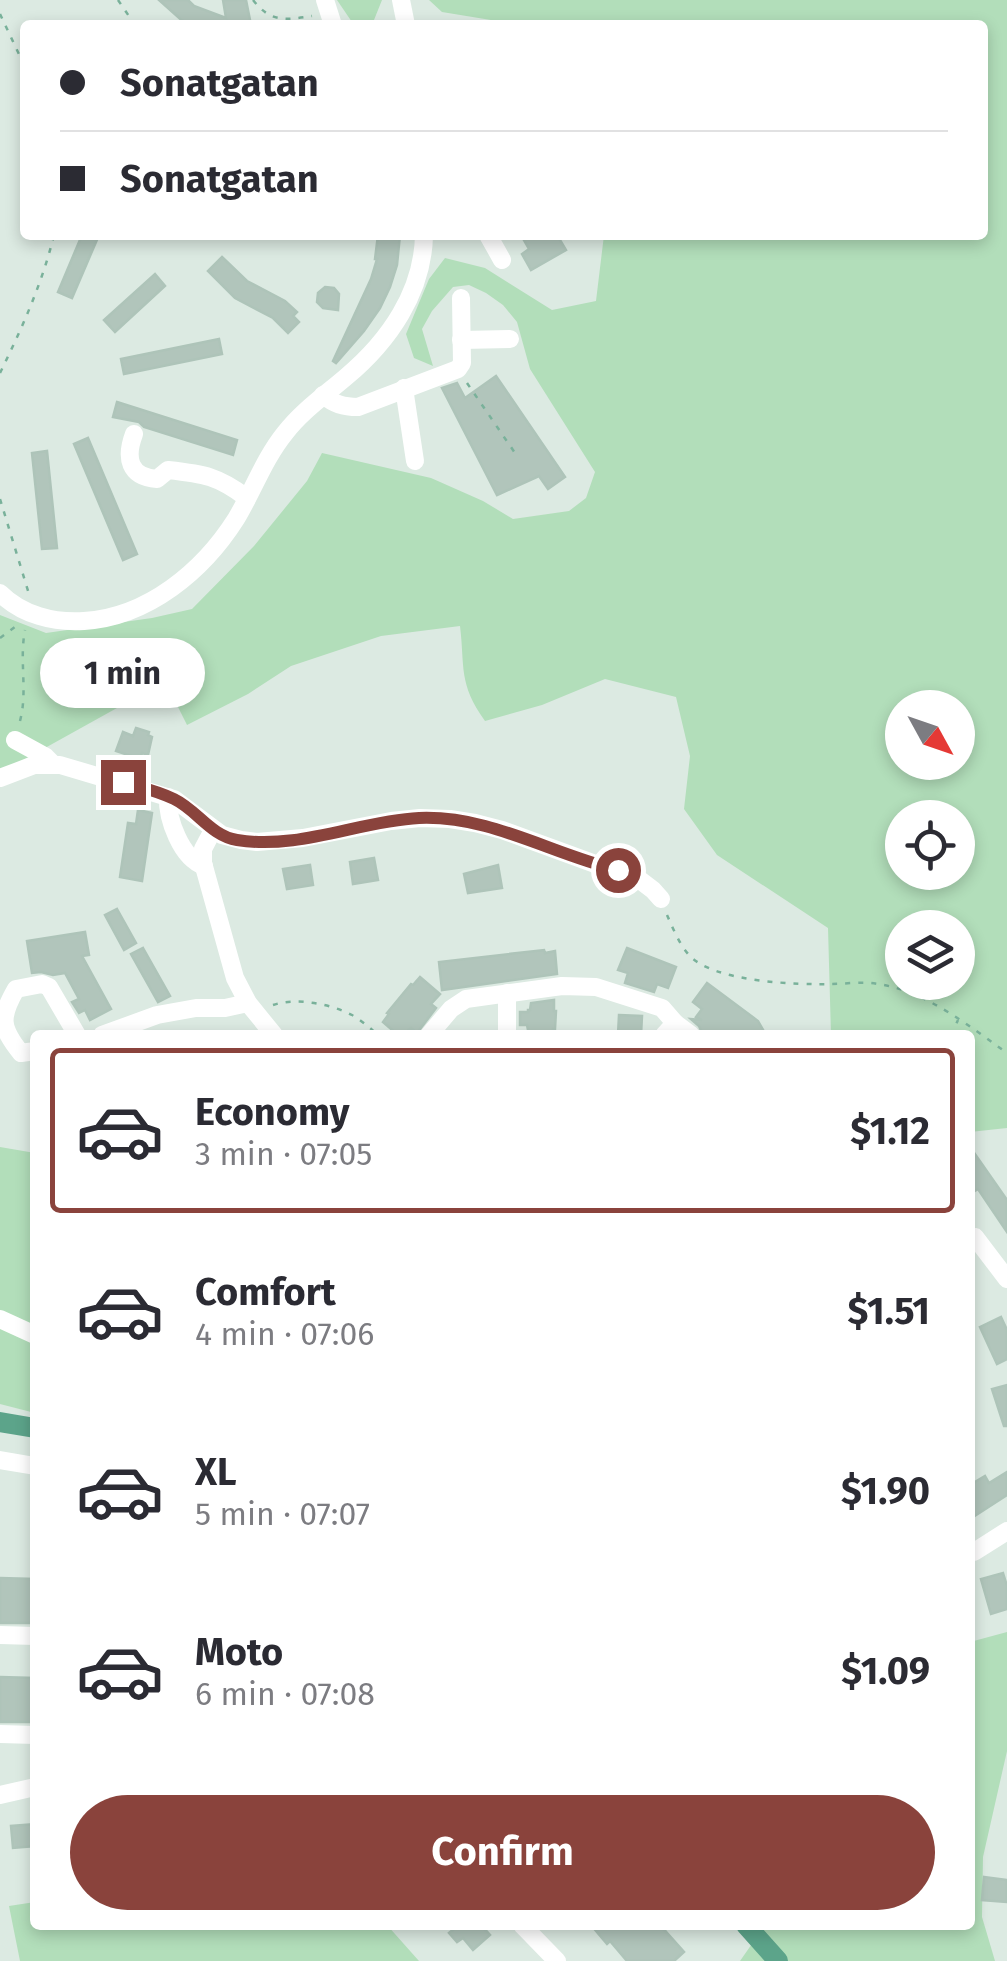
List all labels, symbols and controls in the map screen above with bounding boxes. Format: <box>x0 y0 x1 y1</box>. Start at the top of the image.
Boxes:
text: Sonatgatan <box>120 60 319 106</box>
text: Sonatgatan <box>120 156 319 202</box>
callout: 1 min <box>41 637 206 707</box>
text: 1 min <box>84 654 161 692</box>
north arrow <box>885 690 975 780</box>
map controls <box>885 690 975 1000</box>
route end <box>101 760 146 805</box>
button: locate <box>885 800 975 890</box>
route start <box>596 848 641 893</box>
button: layers <box>885 910 975 1000</box>
icon: car <box>75 1086 165 1176</box>
text: Economy <box>195 1089 350 1135</box>
text: $1.12 <box>850 1108 930 1154</box>
text: 3 min · 07:05 <box>195 1135 372 1173</box>
icon: car <box>75 1266 165 1356</box>
text: Comfort <box>195 1269 336 1315</box>
text: $1.51 <box>848 1288 930 1334</box>
text: 4 min · 07:06 <box>195 1315 374 1353</box>
icon: car <box>75 1446 165 1536</box>
text: XL <box>195 1449 237 1495</box>
text: $1.90 <box>841 1468 930 1514</box>
text: 5 min · 07:07 <box>195 1495 370 1533</box>
icon: car <box>75 1626 165 1716</box>
text: Moto <box>195 1629 283 1675</box>
text: $1.09 <box>841 1648 930 1694</box>
text: 6 min · 07:08 <box>195 1675 375 1713</box>
button: Confirm <box>70 1795 935 1910</box>

